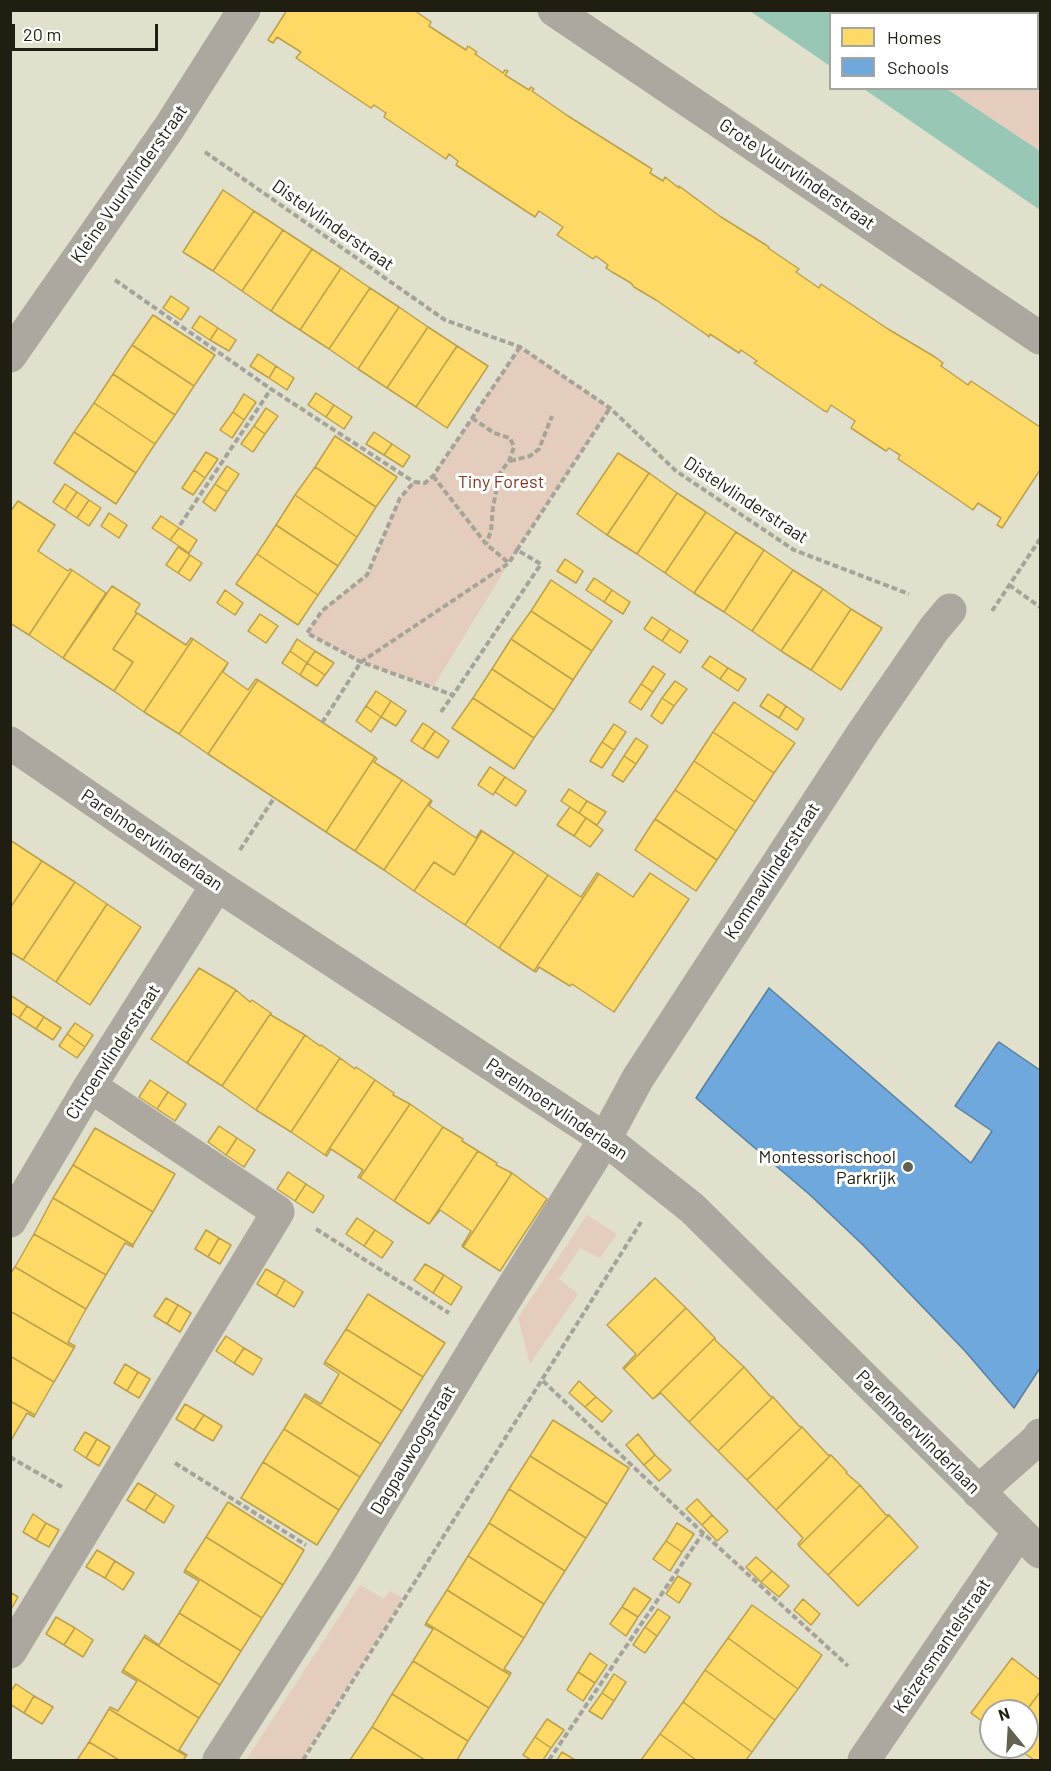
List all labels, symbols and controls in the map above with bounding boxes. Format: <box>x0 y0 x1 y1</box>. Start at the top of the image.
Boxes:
scale bar <box>15 12 160 50</box>
legend <box>829 12 1039 90</box>
text: 20 m <box>23 23 61 45</box>
text: Homes <box>887 26 941 48</box>
text: Schools <box>887 56 949 78</box>
street label: Kleine Vuurvlinderstraat <box>66 101 192 267</box>
street label: Grote Vuurvlinderstraat <box>715 114 879 234</box>
street label: Distelvlinderstraat <box>268 175 398 275</box>
street label: Distelvlinderstraat <box>680 452 812 548</box>
park label: Tiny Forest <box>458 471 544 493</box>
street label: Parelmoervlinderlaan <box>77 785 227 895</box>
street label: Kommavlinderstraat <box>720 799 824 943</box>
street label: Citroenvlinderstraat <box>61 980 165 1124</box>
street label: Parelmoervlinderlaan <box>482 1054 632 1164</box>
place label: Montessorischool Parkrijk <box>759 1146 896 1188</box>
marker: Montessorischool Parkrijk <box>901 1160 915 1174</box>
street label: Parelmoervlinderlaan <box>852 1366 984 1498</box>
street label: Dagpauwoogstraat <box>366 1381 460 1519</box>
street label: Keizersmantelstraat <box>889 1574 995 1718</box>
north arrow <box>979 1699 1039 1759</box>
text: N <box>996 1703 1012 1724</box>

